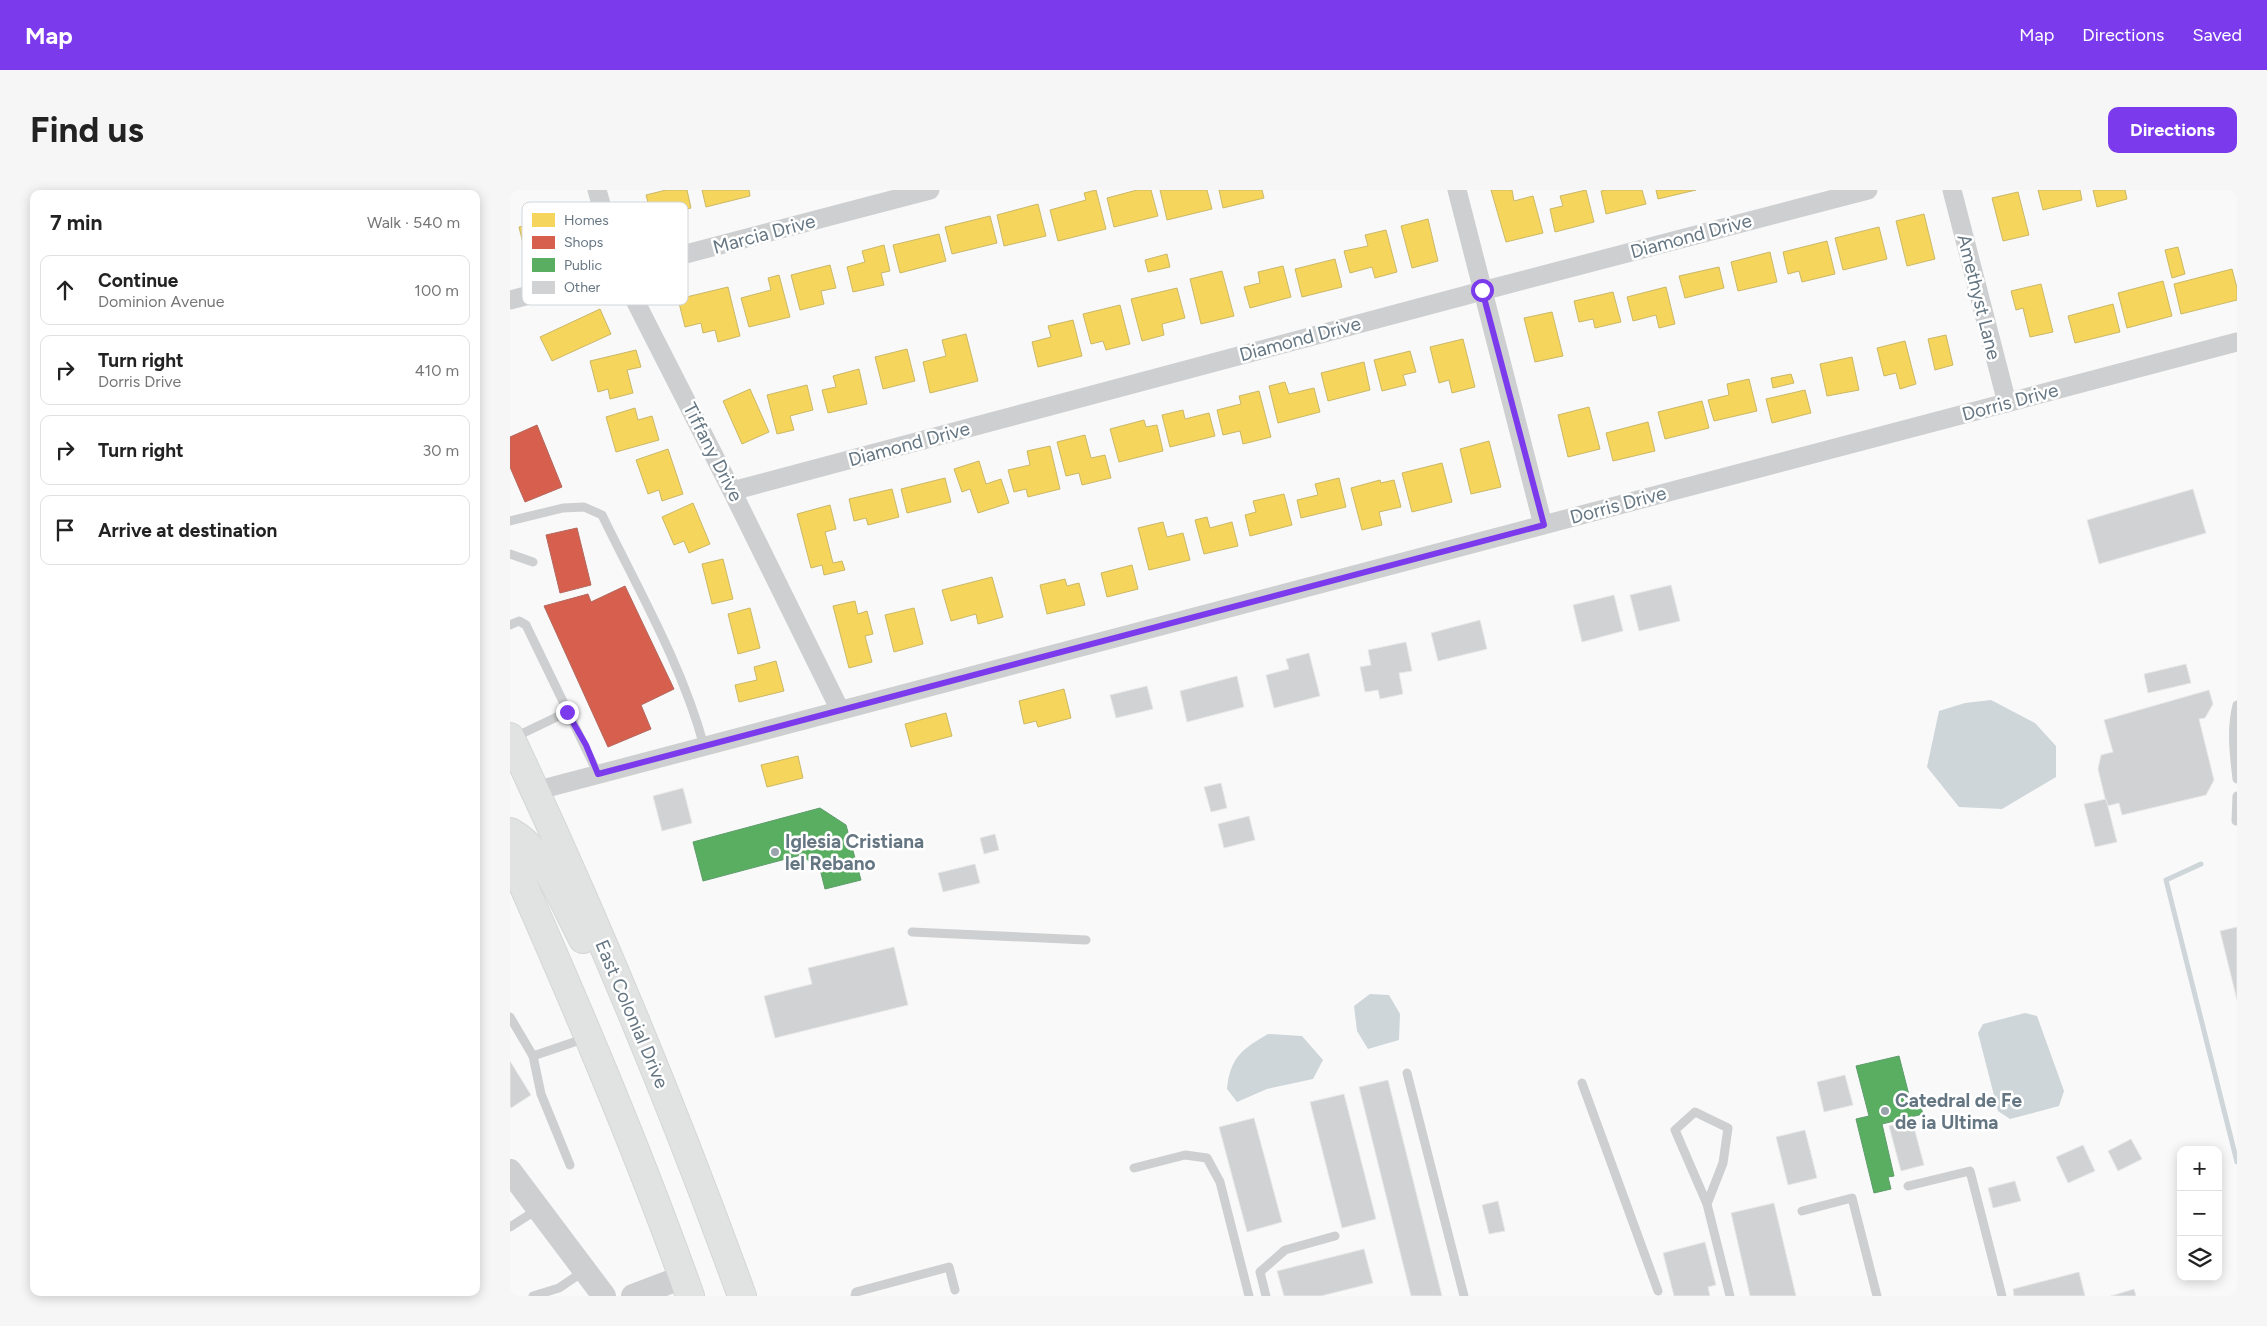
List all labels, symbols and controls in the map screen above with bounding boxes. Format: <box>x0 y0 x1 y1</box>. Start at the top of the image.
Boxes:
text: Map <box>25 21 73 50</box>
text: Map <box>2019 24 2054 46</box>
text: Directions <box>2082 24 2164 46</box>
text: Saved <box>2192 24 2242 46</box>
button: Directions <box>2108 107 2237 153</box>
text: Find us <box>30 109 144 151</box>
legend <box>522 202 688 305</box>
street label: Marcia Drive <box>710 209 818 259</box>
street label: Diamond Drive <box>1628 209 1754 263</box>
text: 7 min <box>50 210 102 235</box>
text: Homes <box>564 212 609 229</box>
text: Walk · 540 m <box>367 213 460 232</box>
street label: Amethyst Lane <box>1952 232 2006 362</box>
text: Shops <box>564 234 603 251</box>
text: Public <box>564 257 602 274</box>
text: Continue <box>98 269 178 292</box>
icon: ahead <box>51 276 79 304</box>
text: Other <box>564 279 601 296</box>
route start <box>1471 279 1494 302</box>
text: 100 m <box>414 281 459 300</box>
text: Dominion Avenue <box>98 292 225 311</box>
street label: Diamond Drive <box>1237 312 1363 366</box>
text: Turn right <box>98 349 184 372</box>
icon: right <box>51 356 79 384</box>
text: 410 m <box>415 361 459 380</box>
text: Dorris Drive <box>98 372 181 391</box>
street label: Dorris Drive <box>1959 378 2061 426</box>
street label: Tiffany Drive <box>678 399 748 505</box>
street label: Diamond Drive <box>846 417 972 471</box>
icon: right <box>51 436 79 464</box>
text: Turn right <box>98 439 184 462</box>
text: 30 m <box>422 441 459 460</box>
street label: Dorris Drive <box>1567 481 1669 529</box>
icon: arrive <box>51 516 79 544</box>
text: Arrive at destination <box>98 519 277 542</box>
route end <box>556 701 579 724</box>
place label: Iglesia Cristiana lel Rebano <box>785 830 924 875</box>
marker: Iglesia Cristiana lel Rebano <box>769 846 781 858</box>
street label: East Colonial Drive <box>590 936 674 1092</box>
place label: Catedral de Fe de ia Ultima <box>1895 1089 2022 1134</box>
marker: Catedral de Fe de ia Ultima <box>1879 1105 1891 1117</box>
map controls <box>2177 1146 2222 1281</box>
button: + <box>2177 1146 2222 1191</box>
button: − <box>2177 1191 2222 1236</box>
button: layers <box>2177 1236 2222 1281</box>

